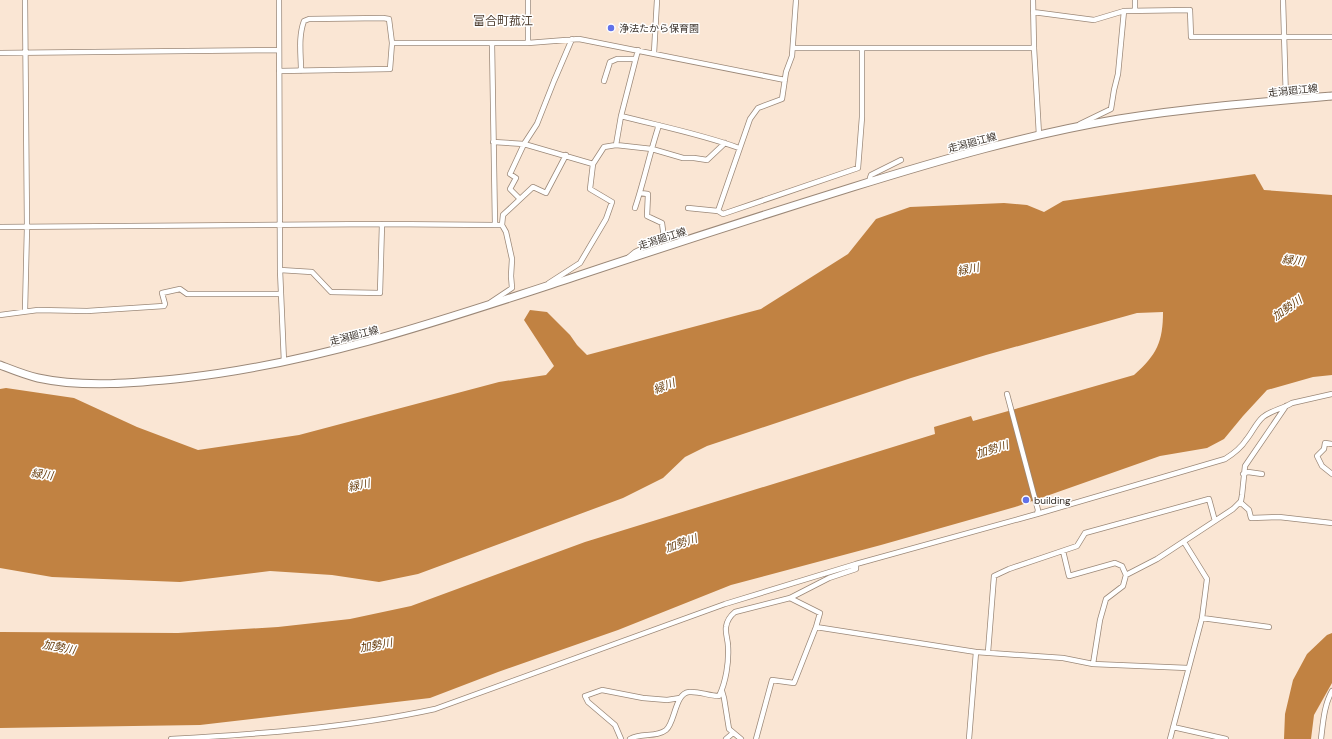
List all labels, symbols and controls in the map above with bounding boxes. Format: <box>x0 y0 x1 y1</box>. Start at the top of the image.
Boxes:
district label: 富合町菰江 <box>473 13 533 29</box>
place label: 浄法たから保育園 <box>619 22 699 35</box>
marker: 浄法たから保育園 <box>606 23 616 33</box>
street label: 走潟廻江線 <box>1268 81 1319 100</box>
street label: 走潟廻江線 <box>946 130 998 155</box>
street label: 走潟廻江線 <box>636 225 688 252</box>
water label: 緑川 <box>1281 252 1306 268</box>
water label: 緑川 <box>956 260 981 278</box>
water label: 加勢川 <box>1269 292 1305 323</box>
street label: 走潟廻江線 <box>328 323 380 348</box>
water label: 緑川 <box>651 375 678 396</box>
water label: 加勢川 <box>974 437 1011 461</box>
water label: 緑川 <box>30 466 55 483</box>
water label: 緑川 <box>347 476 372 494</box>
place label: building <box>1034 494 1071 507</box>
marker: building <box>1021 495 1031 505</box>
water label: 加勢川 <box>663 531 700 555</box>
water label: 加勢川 <box>359 635 394 655</box>
water label: 加勢川 <box>42 637 77 657</box>

